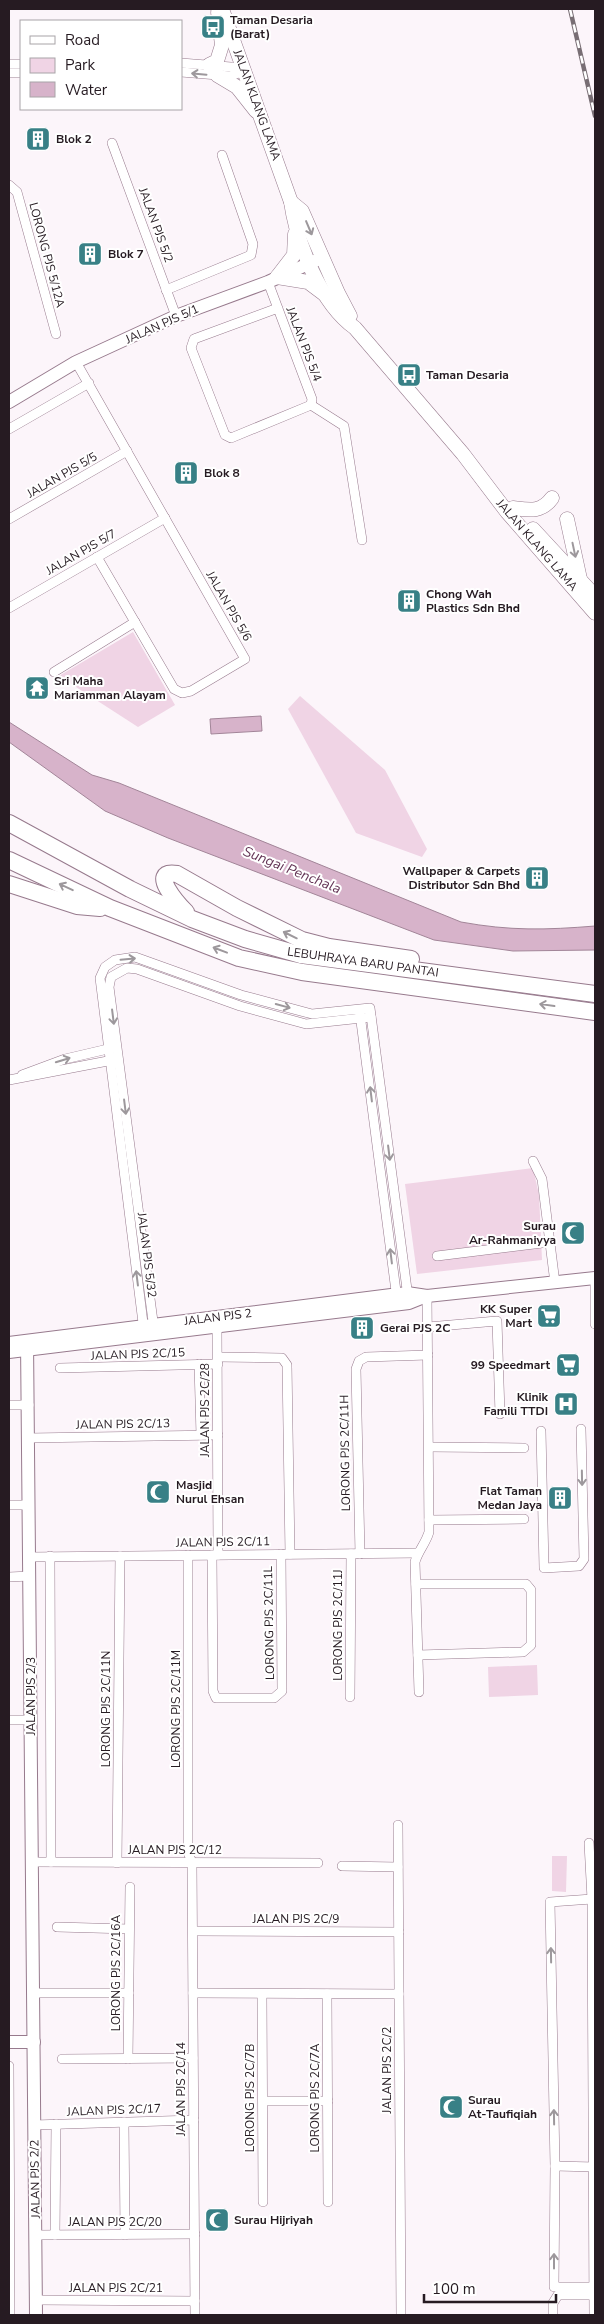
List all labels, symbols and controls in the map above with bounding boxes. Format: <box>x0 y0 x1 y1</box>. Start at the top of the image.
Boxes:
place label: Taman Desaria (Barat) <box>230 12 313 42</box>
bus stop icon: Taman Desaria (Barat) <box>200 14 226 40</box>
legend <box>20 20 182 110</box>
text: Road <box>65 30 100 50</box>
street label: JALAN KLANG LAMA <box>229 46 285 163</box>
text: Park <box>65 55 95 75</box>
one-way arrow <box>191 69 207 79</box>
text: Water <box>65 80 108 100</box>
building icon: Blok 2 <box>25 126 51 152</box>
place label: Blok 2 <box>56 131 92 147</box>
street label: JALAN PJS 5/2 <box>135 184 177 265</box>
street label: LORONG PJS 5/12A <box>25 201 69 310</box>
one-way arrow <box>304 220 314 235</box>
building icon: Blok 7 <box>77 241 103 267</box>
place label: Blok 7 <box>108 246 144 262</box>
street label: JALAN PJS 5/1 <box>122 301 201 348</box>
street label: JALAN PJS 5/4 <box>282 303 326 384</box>
bus stop icon: Taman Desaria <box>396 362 422 388</box>
place label: Taman Desaria <box>426 367 509 383</box>
street label: JALAN PJS 5/5 <box>23 448 100 502</box>
building icon: Blok 8 <box>173 460 199 486</box>
place label: Blok 8 <box>204 465 240 481</box>
street label: JALAN KLANG LAMA <box>492 495 582 595</box>
street label: JALAN PJS 5/7 <box>42 525 119 579</box>
one-way arrow <box>570 541 579 557</box>
street label: JALAN PJS 5/6 <box>202 567 256 644</box>
place label: Chong Wah Plastics Sdn Bhd <box>426 586 520 616</box>
building icon: Chong Wah Plastics Sdn Bhd <box>396 588 422 614</box>
place label: Sri Maha Mariamman Alayam <box>54 673 166 703</box>
temple icon: Sri Maha Mariamman Alayam <box>24 675 50 701</box>
water label: Sungai Penchala <box>240 842 344 898</box>
place label: Wallpaper & Carpets Distributor Sdn Bhd <box>402 863 520 893</box>
building icon: Wallpaper & Carpets Distributor Sdn Bhd <box>524 865 550 891</box>
one-way arrow <box>58 882 73 892</box>
one-way arrow <box>282 929 297 939</box>
street label: LEBUHRAYA BARU PANTAI <box>286 943 440 981</box>
one-way arrow <box>213 945 228 955</box>
one-way arrow <box>120 954 136 964</box>
one-way arrow <box>539 1000 555 1010</box>
one-way arrow <box>274 1002 290 1011</box>
one-way arrow <box>108 1009 118 1025</box>
one-way arrow <box>54 1055 70 1065</box>
one-way arrow <box>365 1087 375 1103</box>
one-way arrow <box>120 1099 130 1115</box>
one-way arrow <box>384 1144 394 1160</box>
street label: JALAN PJS 5/32 <box>134 1210 160 1299</box>
place label: Surau Ar-Rahmaniyya <box>469 1218 556 1248</box>
mosque icon: Surau Ar-Rahmaniyya <box>560 1220 586 1246</box>
one-way arrow <box>386 1248 396 1264</box>
one-way arrow <box>132 1270 142 1286</box>
place label: KK Super Mart <box>480 1301 532 1331</box>
supermarket icon: KK Super Mart <box>536 1303 562 1329</box>
street label: JALAN PJS 2 <box>182 1305 253 1329</box>
building icon: Gerai PJS 2C <box>349 1315 375 1341</box>
place label: Gerai PJS 2C <box>380 1320 450 1336</box>
street label: JALAN PJS 2C/15 <box>90 1344 185 1364</box>
supermarket icon: 99 Speedmart <box>555 1352 581 1378</box>
place label: 99 Speedmart <box>471 1357 550 1373</box>
street label: JALAN PJS 2C/28 <box>197 1363 213 1458</box>
place label: Klinik Famili TTDI <box>484 1389 549 1419</box>
hospital icon: Klinik Famili TTDI <box>553 1391 579 1417</box>
street label: LORONG PJS 2C/11H <box>336 1394 354 1512</box>
street label: JALAN PJS 2C/13 <box>75 1415 170 1433</box>
one-way arrow <box>577 1470 587 1486</box>
place label: Masjid Nurul Ehsan <box>176 1477 244 1507</box>
mosque icon: Masjid Nurul Ehsan <box>145 1479 171 1505</box>
place label: Flat Taman Medan Jaya <box>478 1483 542 1513</box>
building icon: Flat Taman Medan Jaya <box>547 1485 573 1511</box>
street label: JALAN PJS 2C/11 <box>175 1533 270 1551</box>
street label: LORONG PJS 2C/11L <box>260 1565 278 1680</box>
street label: LORONG PJS 2C/11J <box>330 1569 346 1681</box>
street label: LORONG PJS 2C/11M <box>168 1650 184 1768</box>
street label: LORONG PJS 2C/11N <box>98 1651 114 1767</box>
street label: JALAN PJS 2/3 <box>23 1657 39 1736</box>
street label: JALAN PJS 2C/12 <box>127 1842 222 1858</box>
street label: JALAN PJS 2C/9 <box>252 1911 339 1927</box>
street label: LORONG PJS 2C/16A <box>108 1915 124 2031</box>
one-way arrow <box>547 1947 556 1963</box>
street label: JALAN PJS 2C/2 <box>379 2027 395 2114</box>
street label: JALAN PJS 2C/14 <box>173 2042 189 2137</box>
street label: LORONG PJS 2C/7A <box>307 2043 323 2153</box>
street label: LORONG PJS 2C/7B <box>242 2044 258 2152</box>
place label: Surau At-Taufiqiah <box>468 2092 537 2122</box>
mosque icon: Surau At-Taufiqiah <box>438 2094 464 2120</box>
street label: JALAN PJS 2C/17 <box>66 2100 161 2120</box>
one-way arrow <box>549 2109 559 2126</box>
street label: JALAN PJS 2/2 <box>26 2140 44 2219</box>
mosque icon: Surau Hijriyah <box>204 2207 230 2233</box>
place label: Surau Hijriyah <box>234 2212 313 2228</box>
street label: JALAN PJS 2C/20 <box>67 2214 162 2230</box>
one-way arrow <box>550 2253 559 2269</box>
scale bar <box>424 2272 556 2304</box>
text: 100 m <box>432 2279 476 2299</box>
street label: JALAN PJS 2C/21 <box>68 2280 163 2296</box>

